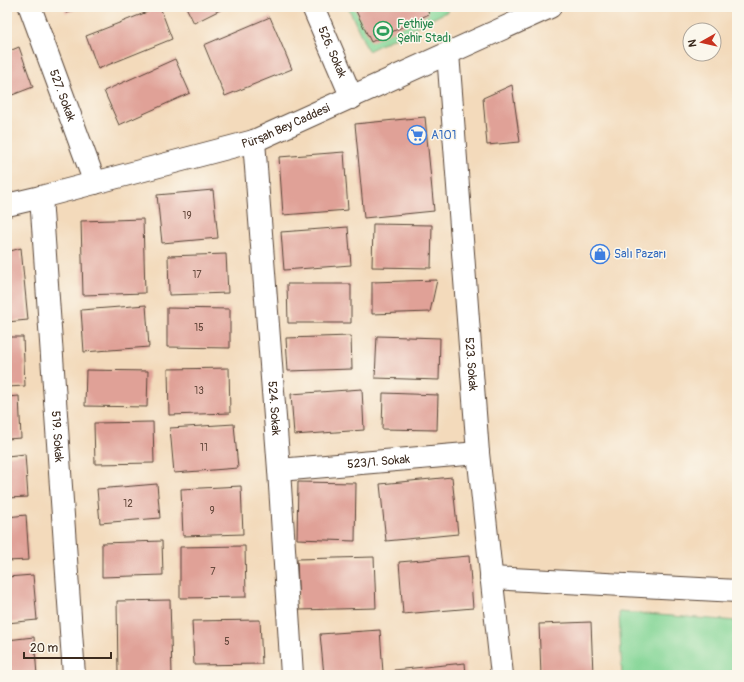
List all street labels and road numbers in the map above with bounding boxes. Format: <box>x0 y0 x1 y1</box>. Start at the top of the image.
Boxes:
street label: 526. Sokak <box>315 24 350 80</box>
street label: 527. Sokak <box>46 67 79 123</box>
street label: Pürşah Bey Caddesi <box>240 100 332 151</box>
street label: 523. Sokak <box>462 337 481 392</box>
street label: 524. Sokak <box>265 380 284 436</box>
street label: 519. Sokak <box>48 410 67 463</box>
street label: 523/1. Sokak <box>347 451 411 472</box>

